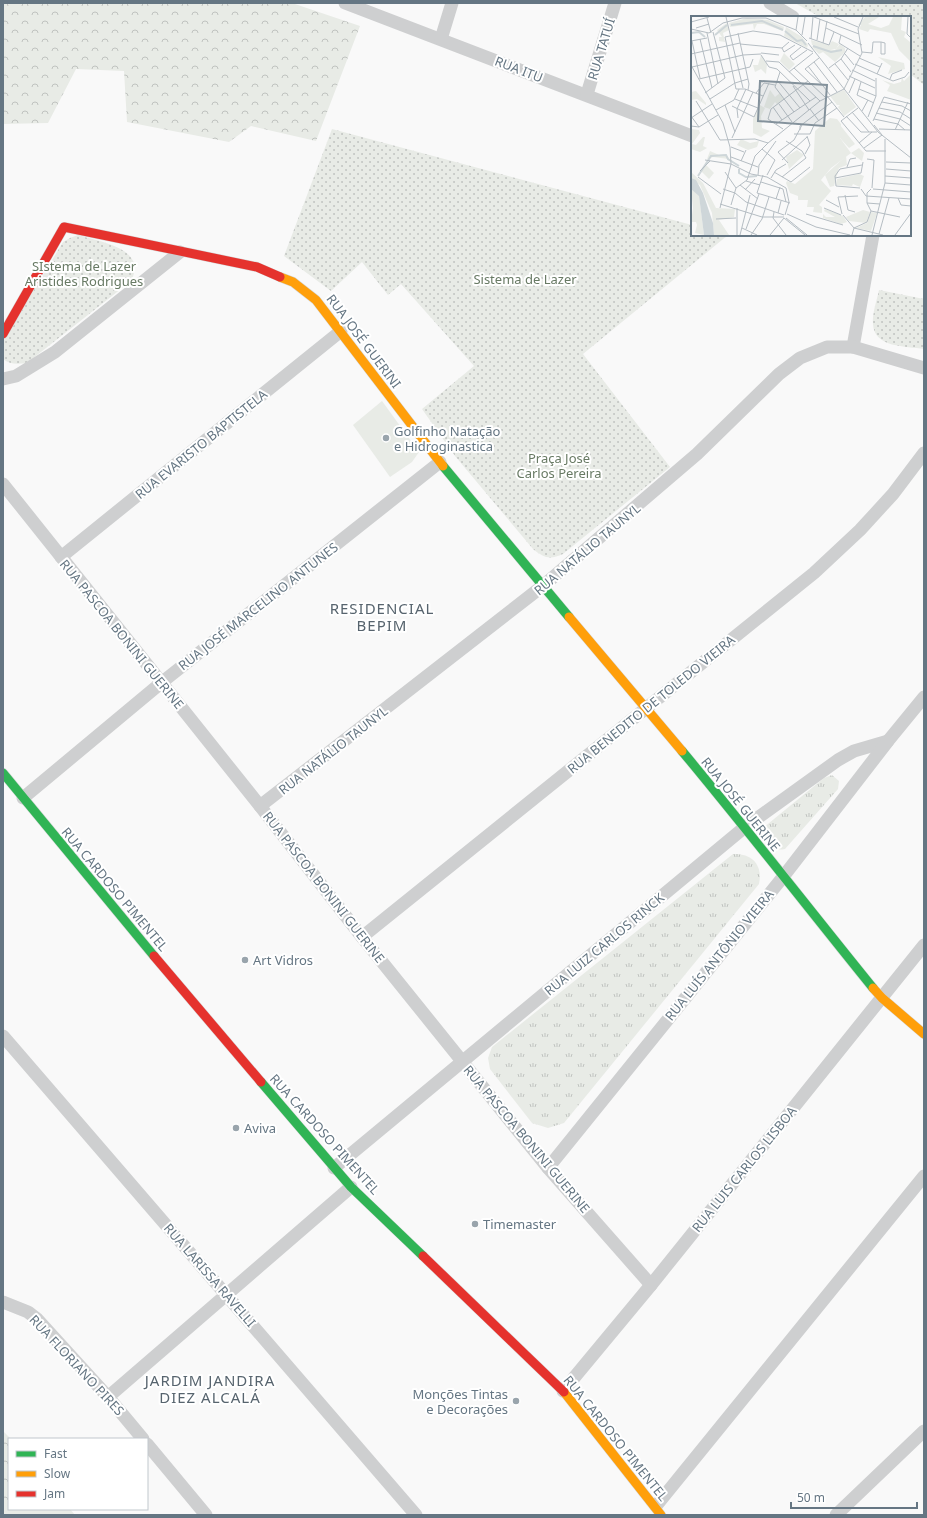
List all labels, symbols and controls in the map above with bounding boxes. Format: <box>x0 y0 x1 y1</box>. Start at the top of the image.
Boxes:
street label: RUA TATUÍ <box>583 15 619 82</box>
inset map <box>691 16 911 236</box>
street label: RUA ITU <box>492 52 546 86</box>
park label: SIstema de Lazer Aristides Rodrigues <box>25 257 143 290</box>
park label: Sistema de Lazer <box>473 270 577 288</box>
street label: RUA JOSÉ GUERINI <box>323 290 405 392</box>
street label: RUA EVARISTO BAPTISTELA <box>131 385 271 503</box>
place label: Golfinho Natação e Hidroginastica <box>394 422 501 455</box>
marker: Golfinho Natação e Hidroginastica <box>381 433 391 443</box>
park label: Praça José Carlos Pereira <box>516 449 602 482</box>
street label: RUA NATÁLIO TAUNYL <box>530 499 644 599</box>
street label: RUA JOSÉ MARCELINO ANTUNES <box>174 538 342 674</box>
street label: RUA PASCOA BONINI GUERINE <box>56 555 188 713</box>
district label: RESIDENCIAL BEPIM <box>330 598 434 635</box>
street label: RUA BENEDITO DE TOLEDO VIEIRA <box>563 630 739 777</box>
street label: RUA NATÁLIO TAUNYL <box>275 702 391 798</box>
street label: RUA JOSÉ GUERINE <box>697 753 785 855</box>
street label: RUA PASCOA BONINI GUERINE <box>259 808 389 966</box>
street label: RUA CARDOSO PIMENTEL <box>58 823 172 955</box>
street label: RUA LUÍS ANTÔNIO VIEIRA <box>661 885 778 1024</box>
street label: RUA LUIZ CARLOS RINCK <box>540 888 668 999</box>
place label: Art Vidros <box>253 951 313 969</box>
marker: Art Vidros <box>240 955 250 965</box>
street label: RUA PASCOA BONINI GUERINE <box>460 1061 594 1217</box>
street label: RUA CARDOSO PIMENTEL <box>266 1070 384 1198</box>
street label: RUA LUIS CARLOS LISBOA <box>688 1102 801 1236</box>
place label: Aviva <box>244 1119 276 1137</box>
marker: Aviva <box>231 1123 241 1133</box>
place label: Timemaster <box>483 1215 557 1233</box>
street label: RUA LARISSA RAVELLI <box>160 1219 260 1331</box>
marker: Timemaster <box>470 1219 480 1229</box>
street label: RUA FLORIANO PIRES <box>26 1311 128 1419</box>
district label: JARDIM JANDIRA DIEZ ALCALÁ <box>143 1370 275 1407</box>
street label: RUA CARDOSO PIMENTEL <box>560 1372 672 1505</box>
place label: Monções Tintas e Decorações <box>412 1385 508 1418</box>
marker: Monções Tintas e Decorações <box>511 1396 521 1406</box>
legend <box>8 1438 148 1510</box>
text: Fast <box>44 1445 68 1462</box>
text: Slow <box>44 1465 71 1482</box>
scale bar <box>791 1484 917 1510</box>
text: Jam <box>43 1485 65 1502</box>
text: 50 m <box>797 1489 825 1506</box>

